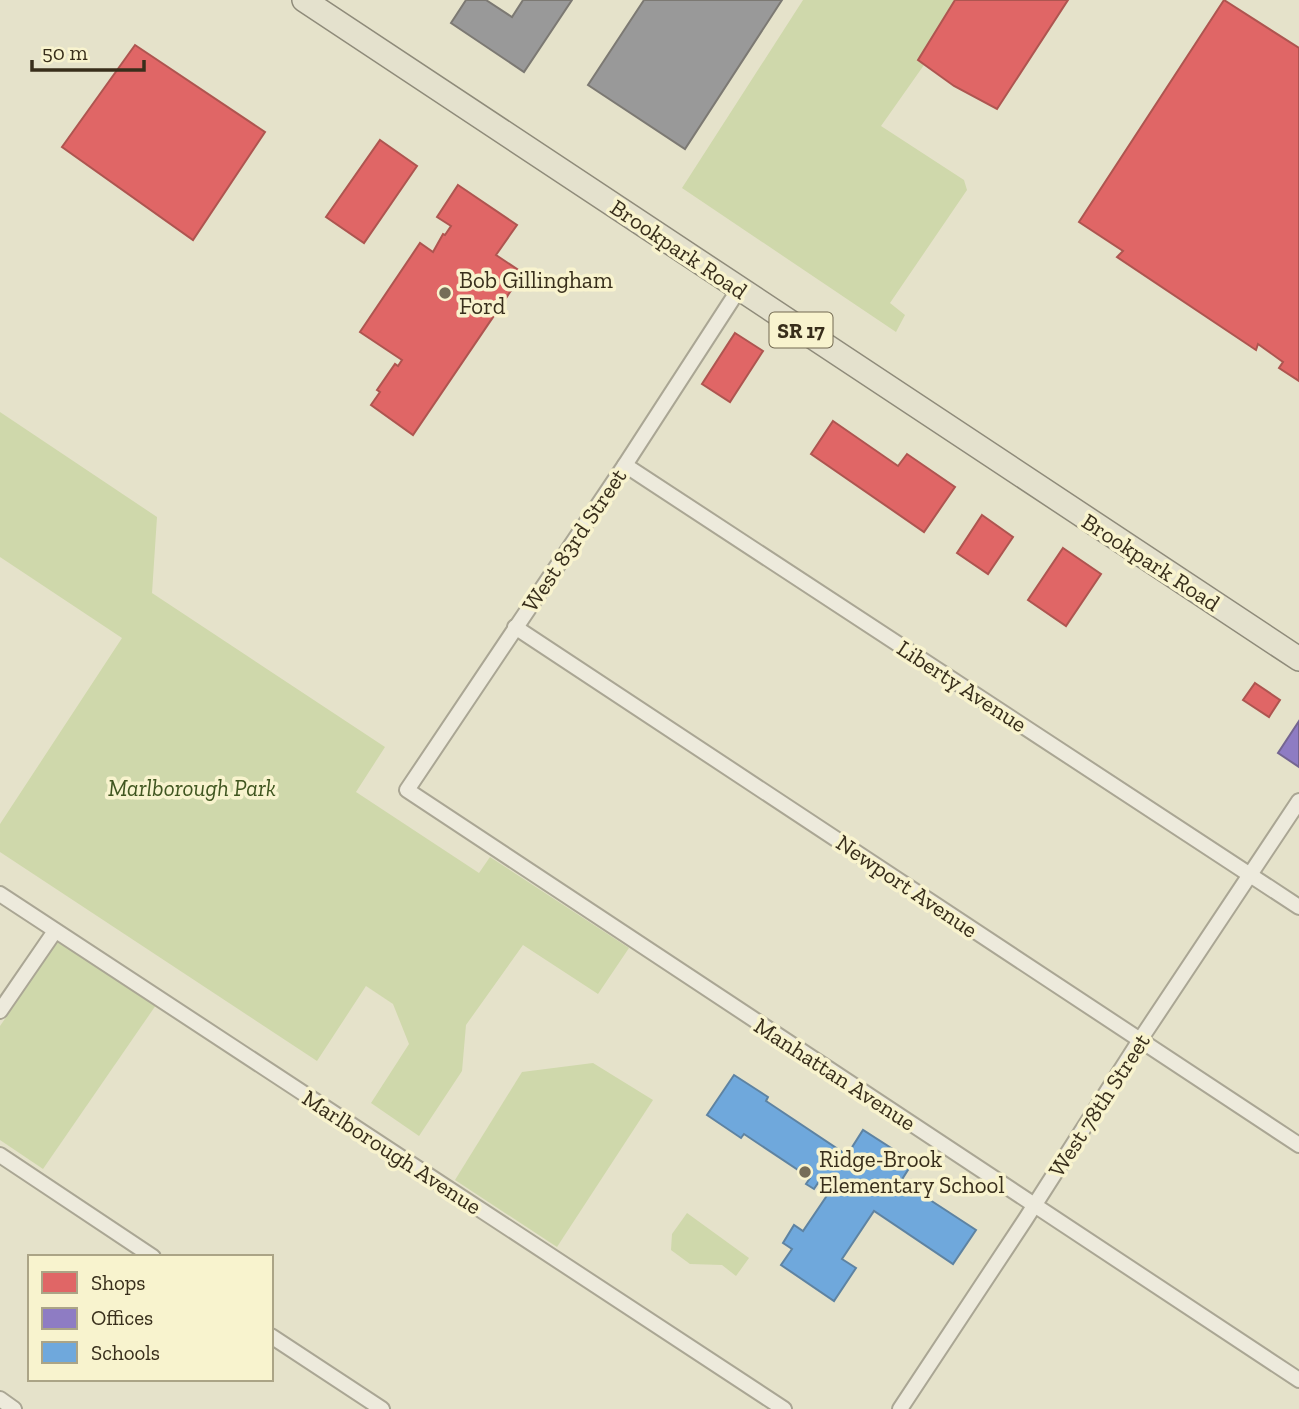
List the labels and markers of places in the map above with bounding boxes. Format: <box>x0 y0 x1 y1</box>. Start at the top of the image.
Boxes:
place label: Bob Gillingham Ford <box>459 266 613 320</box>
marker: Bob Gillingham Ford <box>437 285 453 301</box>
place label: Ridge-Brook Elementary School <box>819 1145 1005 1199</box>
marker: Ridge-Brook Elementary School <box>797 1164 813 1180</box>

